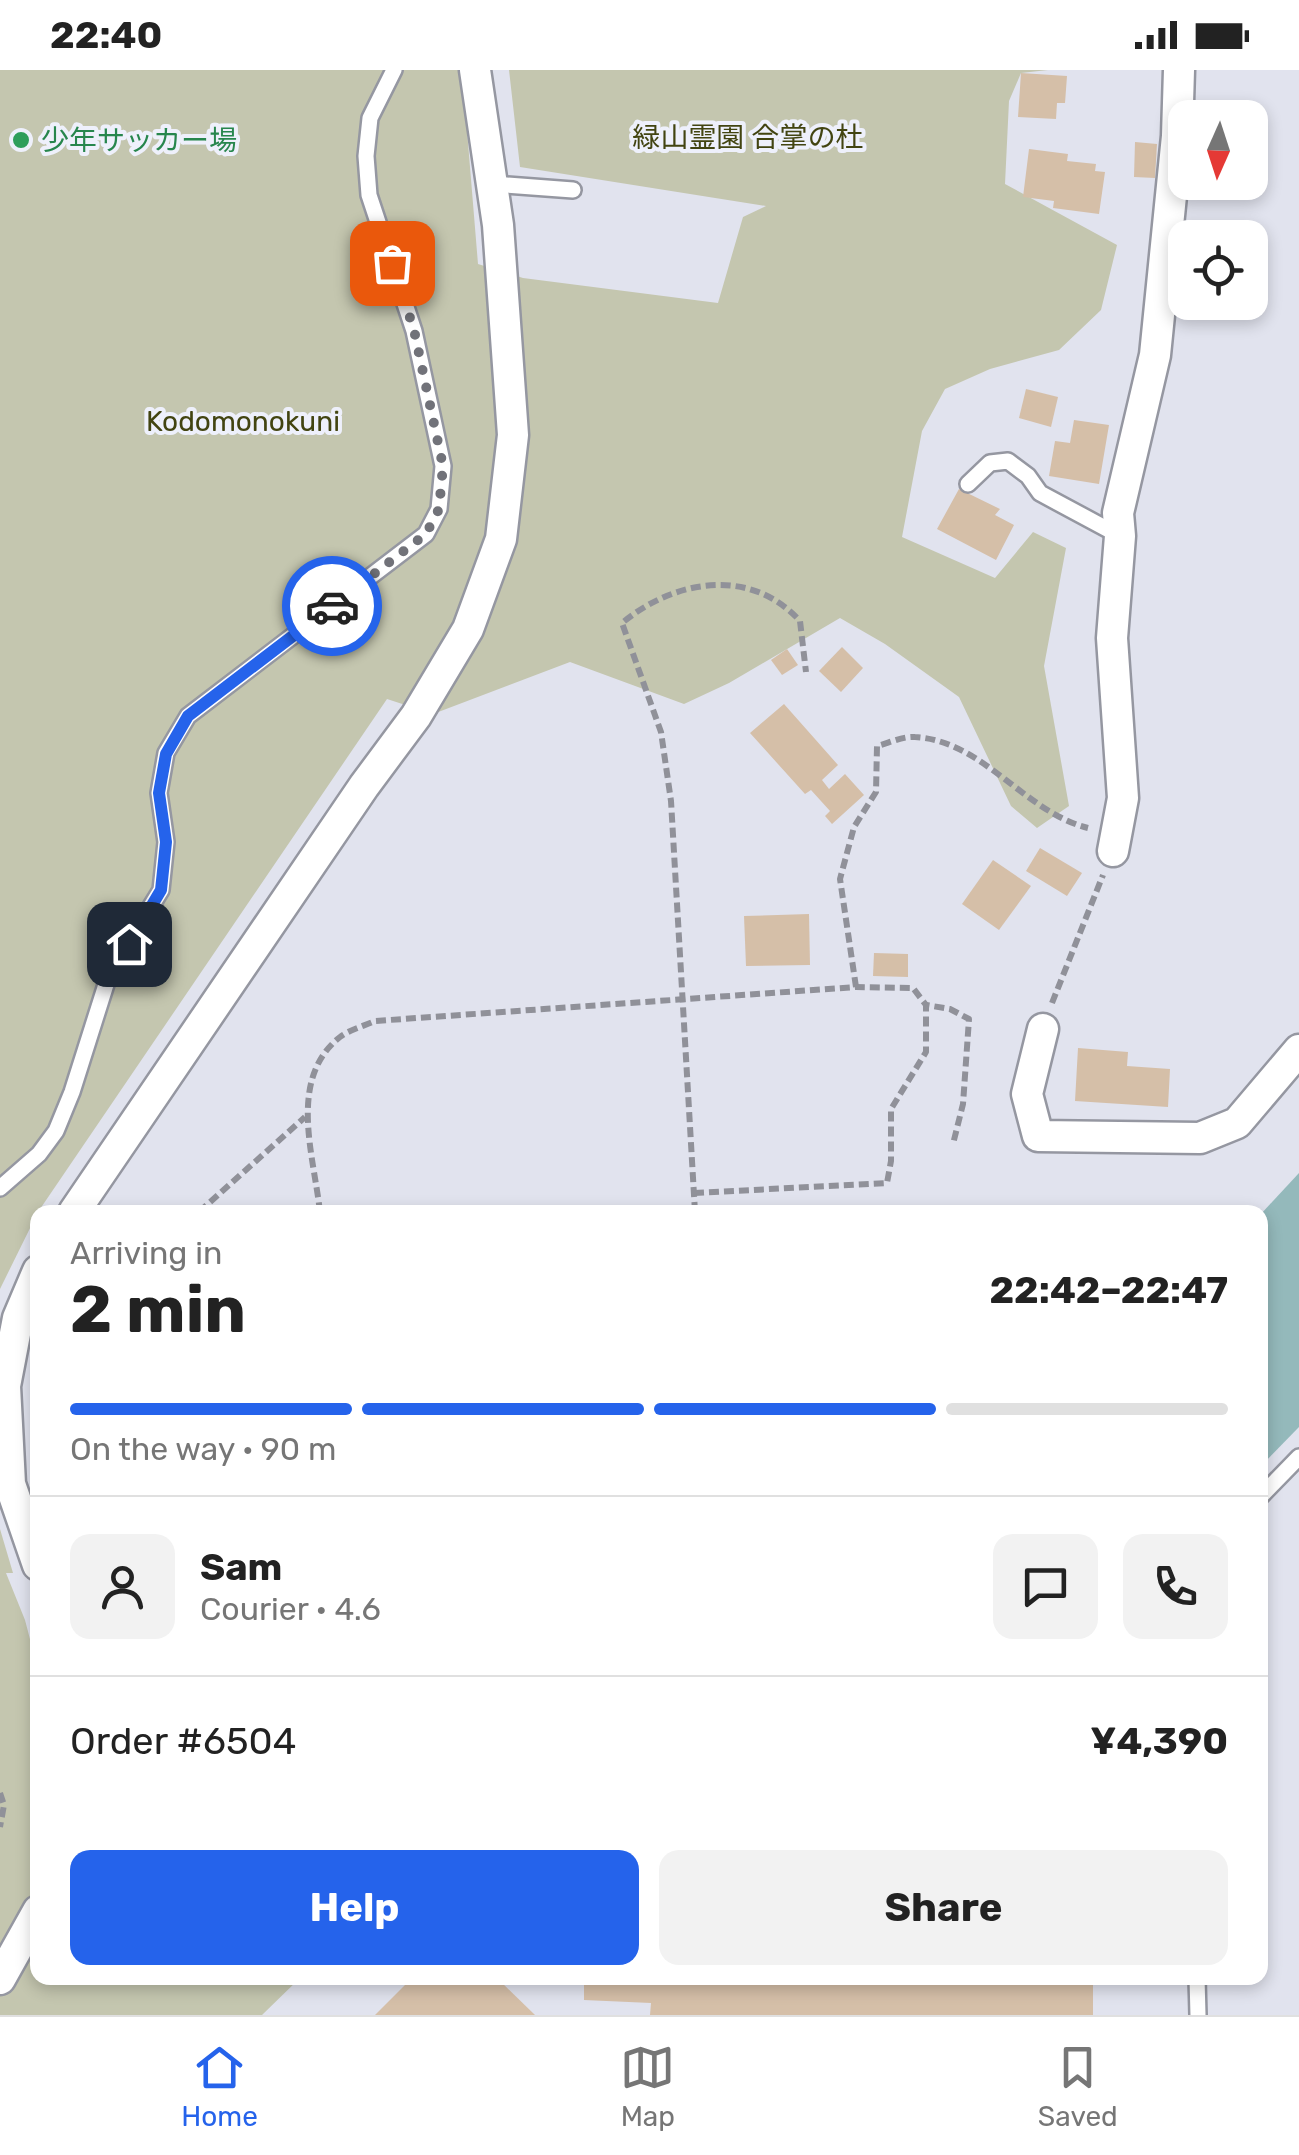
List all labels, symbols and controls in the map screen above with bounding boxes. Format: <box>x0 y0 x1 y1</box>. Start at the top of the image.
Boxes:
text: 22:40 <box>50 12 162 58</box>
north arrow <box>1168 100 1268 200</box>
map controls <box>1168 100 1268 320</box>
park label: 緑山霊園 合掌の杜 <box>633 121 863 154</box>
place label: 少年サッカー場 <box>41 124 237 157</box>
marker: 少年サッカー場 <box>10 129 32 151</box>
button: locate <box>1168 220 1268 320</box>
pin <box>350 221 435 306</box>
icon: bag <box>365 236 420 291</box>
park label: Kodomonokuni <box>146 405 340 438</box>
courier <box>282 556 382 656</box>
icon: car <box>305 579 360 634</box>
pin <box>87 902 172 987</box>
icon: home <box>102 917 157 972</box>
text: Arriving in <box>70 1234 222 1272</box>
text: 22:42–22:47 <box>989 1267 1228 1313</box>
text: 2 min <box>70 1271 246 1348</box>
text: On the way · 90 m <box>70 1430 336 1468</box>
button: person <box>70 1534 175 1639</box>
button: chat <box>993 1534 1098 1639</box>
button: phone <box>1123 1534 1228 1639</box>
text: Sam <box>200 1544 282 1590</box>
text: Courier · 4.6 <box>200 1590 381 1628</box>
text: Order #6504 <box>70 1718 296 1764</box>
text: ¥4,390 <box>1090 1718 1228 1764</box>
button: Help <box>70 1850 639 1965</box>
button: Share <box>659 1850 1228 1965</box>
tab: Home <box>181 2040 258 2133</box>
tab: Map <box>620 2040 675 2133</box>
tab: Saved <box>1038 2040 1118 2133</box>

